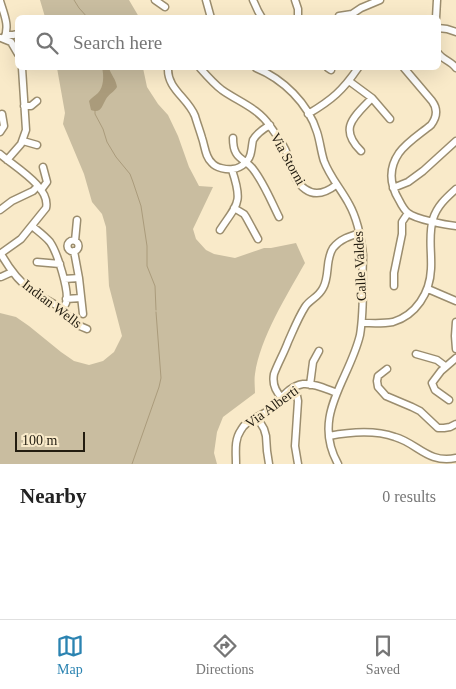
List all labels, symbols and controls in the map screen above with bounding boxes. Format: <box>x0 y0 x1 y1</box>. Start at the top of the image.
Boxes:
search box <box>15 15 441 70</box>
icon: search <box>33 29 61 57</box>
text: Search here <box>73 32 162 53</box>
street label: Via Storni <box>268 130 308 188</box>
street label: Calle Valdes <box>351 231 369 301</box>
street label: Indian Wells <box>19 277 85 331</box>
street label: Via Alberti <box>243 383 301 431</box>
scale bar <box>15 429 85 452</box>
text: 100 m <box>22 433 57 448</box>
text: Nearby <box>20 484 87 508</box>
text: 0 results <box>382 488 436 505</box>
tab: Map <box>56 632 84 678</box>
tab: Directions <box>196 632 254 678</box>
tab: Saved <box>366 632 400 678</box>

